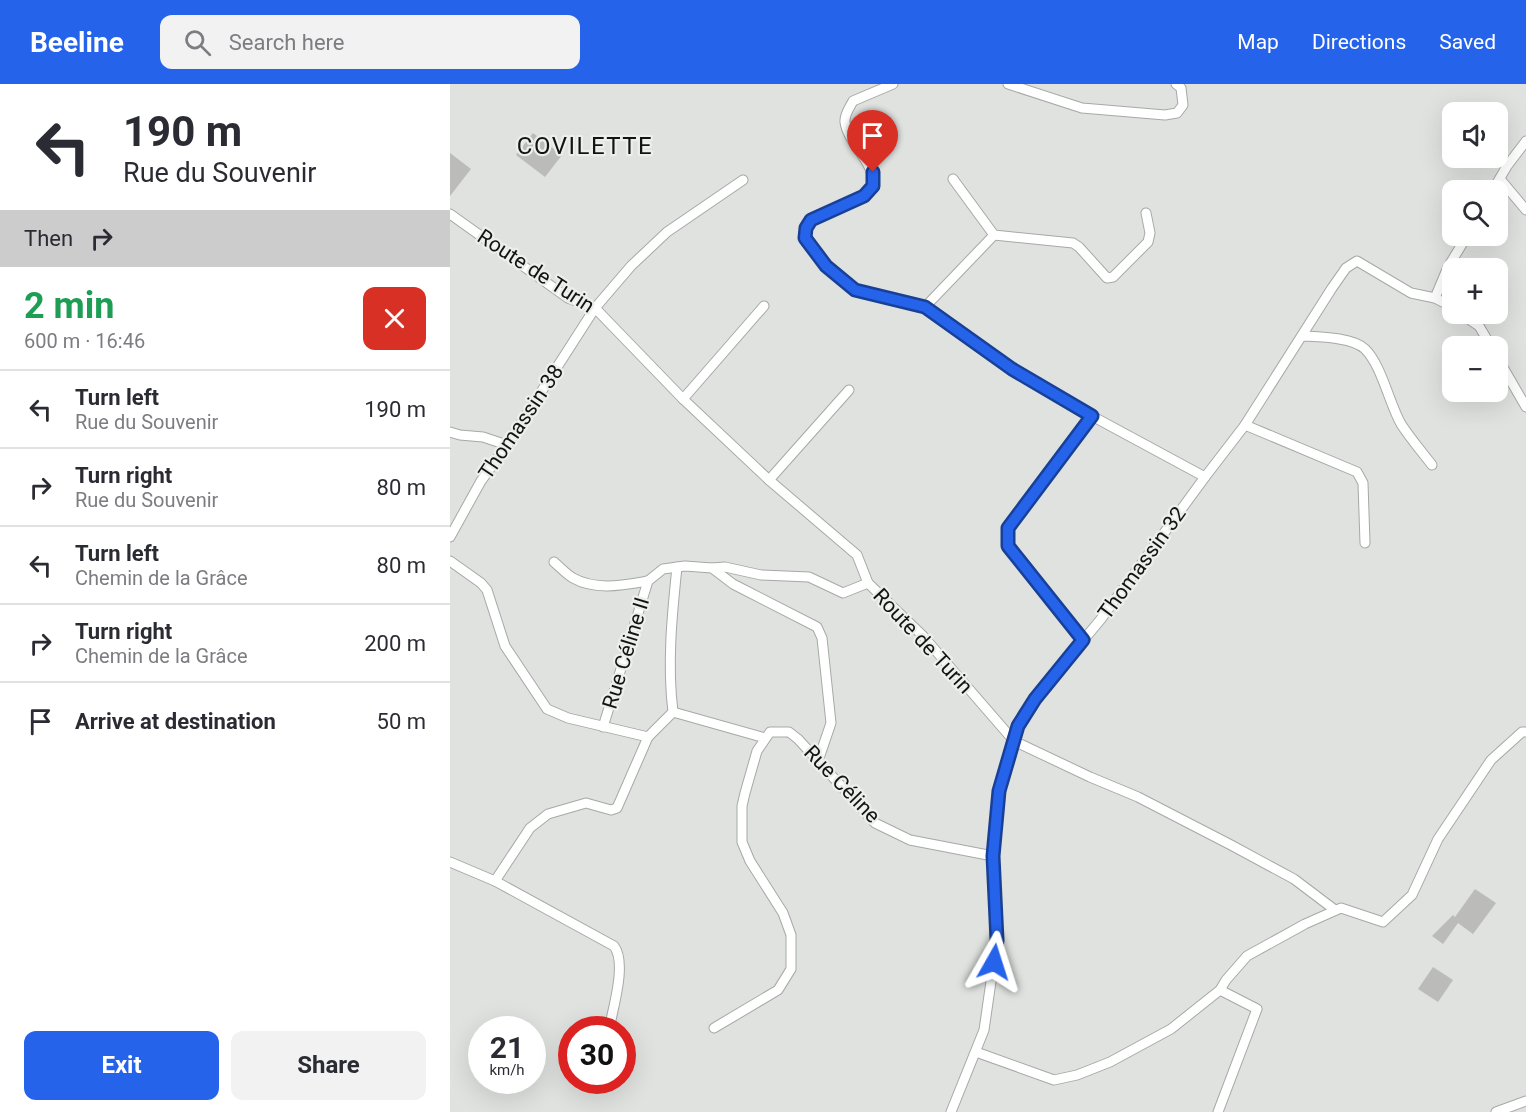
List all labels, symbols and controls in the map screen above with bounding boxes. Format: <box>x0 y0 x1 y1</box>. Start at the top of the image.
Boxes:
search box <box>160 15 580 69</box>
text: Beeline <box>30 26 124 59</box>
icon: search <box>181 26 214 59</box>
text: Search here <box>229 30 345 55</box>
text: Map <box>1237 30 1279 54</box>
text: Directions <box>1312 30 1406 54</box>
text: Saved <box>1439 30 1496 54</box>
map controls <box>1442 102 1508 402</box>
button: sound <box>1442 102 1508 168</box>
text: 190 m <box>123 107 242 156</box>
icon: left <box>24 108 102 186</box>
pin <box>847 110 898 172</box>
icon: arrive <box>856 119 889 152</box>
district label: COVILETTE <box>517 132 653 160</box>
text: Rue du Souvenir <box>123 157 317 189</box>
button: search <box>1442 180 1508 246</box>
icon: right <box>85 222 118 255</box>
street label: Route de Turin <box>473 224 599 318</box>
text: Then <box>24 226 73 251</box>
button: + <box>1442 258 1508 324</box>
text: 2 min <box>24 285 115 327</box>
button: close <box>363 287 426 350</box>
text: 600 m · 16:46 <box>24 329 145 353</box>
button: − <box>1442 336 1508 402</box>
street label: Thomassin 38 <box>474 360 568 484</box>
text: Turn left <box>75 385 159 410</box>
icon: left <box>24 393 57 426</box>
text: 190 m <box>364 397 426 422</box>
text: Rue du Souvenir <box>75 410 218 434</box>
text: Turn right <box>75 463 172 488</box>
icon: right <box>24 471 57 504</box>
text: 80 m <box>377 475 426 500</box>
text: Rue du Souvenir <box>75 488 218 512</box>
street label: Thomassin 32 <box>1093 502 1191 624</box>
text: Turn left <box>75 541 159 566</box>
icon: left <box>24 549 57 582</box>
text: 80 m <box>377 553 426 578</box>
text: Chemin de la Grâce <box>75 566 248 590</box>
street label: Route de Turin <box>868 584 978 698</box>
street label: Rue Céline II <box>598 594 654 712</box>
text: Turn right <box>75 619 172 644</box>
icon: right <box>24 627 57 660</box>
text: 200 m <box>364 631 426 656</box>
text: Chemin de la Grâce <box>75 644 248 668</box>
icon: arrive <box>24 705 57 738</box>
text: Arrive at destination <box>75 709 276 734</box>
text: 50 m <box>377 709 426 734</box>
street label: Rue Céline <box>799 740 885 828</box>
position arrow <box>962 930 1026 994</box>
speed limit sign: 30 <box>558 1016 636 1094</box>
text: 21 <box>490 1030 524 1065</box>
button: Exit <box>24 1031 219 1100</box>
button: Share <box>231 1031 426 1100</box>
text: km/h <box>489 1061 525 1079</box>

